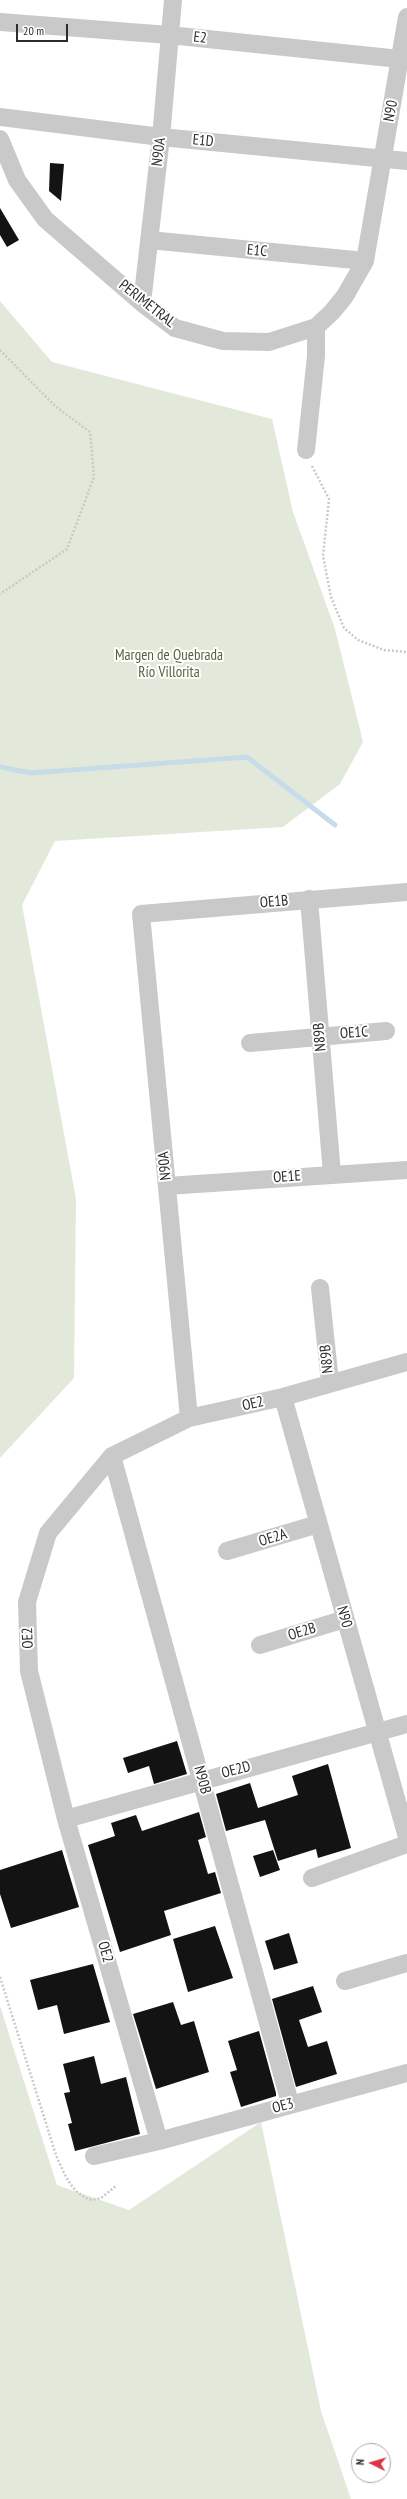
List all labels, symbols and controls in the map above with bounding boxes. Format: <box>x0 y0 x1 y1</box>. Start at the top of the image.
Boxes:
scale bar <box>18 16 70 42</box>
text: 20 m <box>23 23 44 38</box>
street label: E2 <box>193 28 207 48</box>
street label: N90 <box>380 99 402 123</box>
street label: E1D <box>192 131 214 151</box>
street label: N90A <box>148 137 170 167</box>
street label: E1C <box>246 241 268 261</box>
street label: PERIMETRAL <box>115 276 179 332</box>
park label: Margen de Quebrada Río Villorita <box>115 647 223 682</box>
street label: OE1B <box>259 892 289 912</box>
street label: N89B <box>310 1022 330 1052</box>
street label: OE1C <box>339 1023 369 1043</box>
street label: N90A <box>155 1151 175 1181</box>
street label: OE1E <box>272 1167 302 1187</box>
street label: N89B <box>317 1344 337 1374</box>
street label: OE2 <box>241 1393 265 1415</box>
street label: OE2A <box>257 1525 289 1551</box>
street label: N90 <box>332 1604 356 1630</box>
street label: OE2B <box>286 1619 318 1645</box>
street label: OE2 <box>19 1627 37 1649</box>
street label: OE2D <box>220 1758 252 1782</box>
street label: N90B <box>190 1764 214 1796</box>
street label: OE2 <box>93 1939 117 1965</box>
street label: OE3 <box>270 2095 296 2117</box>
north arrow <box>351 2443 391 2483</box>
text: N <box>353 2458 367 2466</box>

